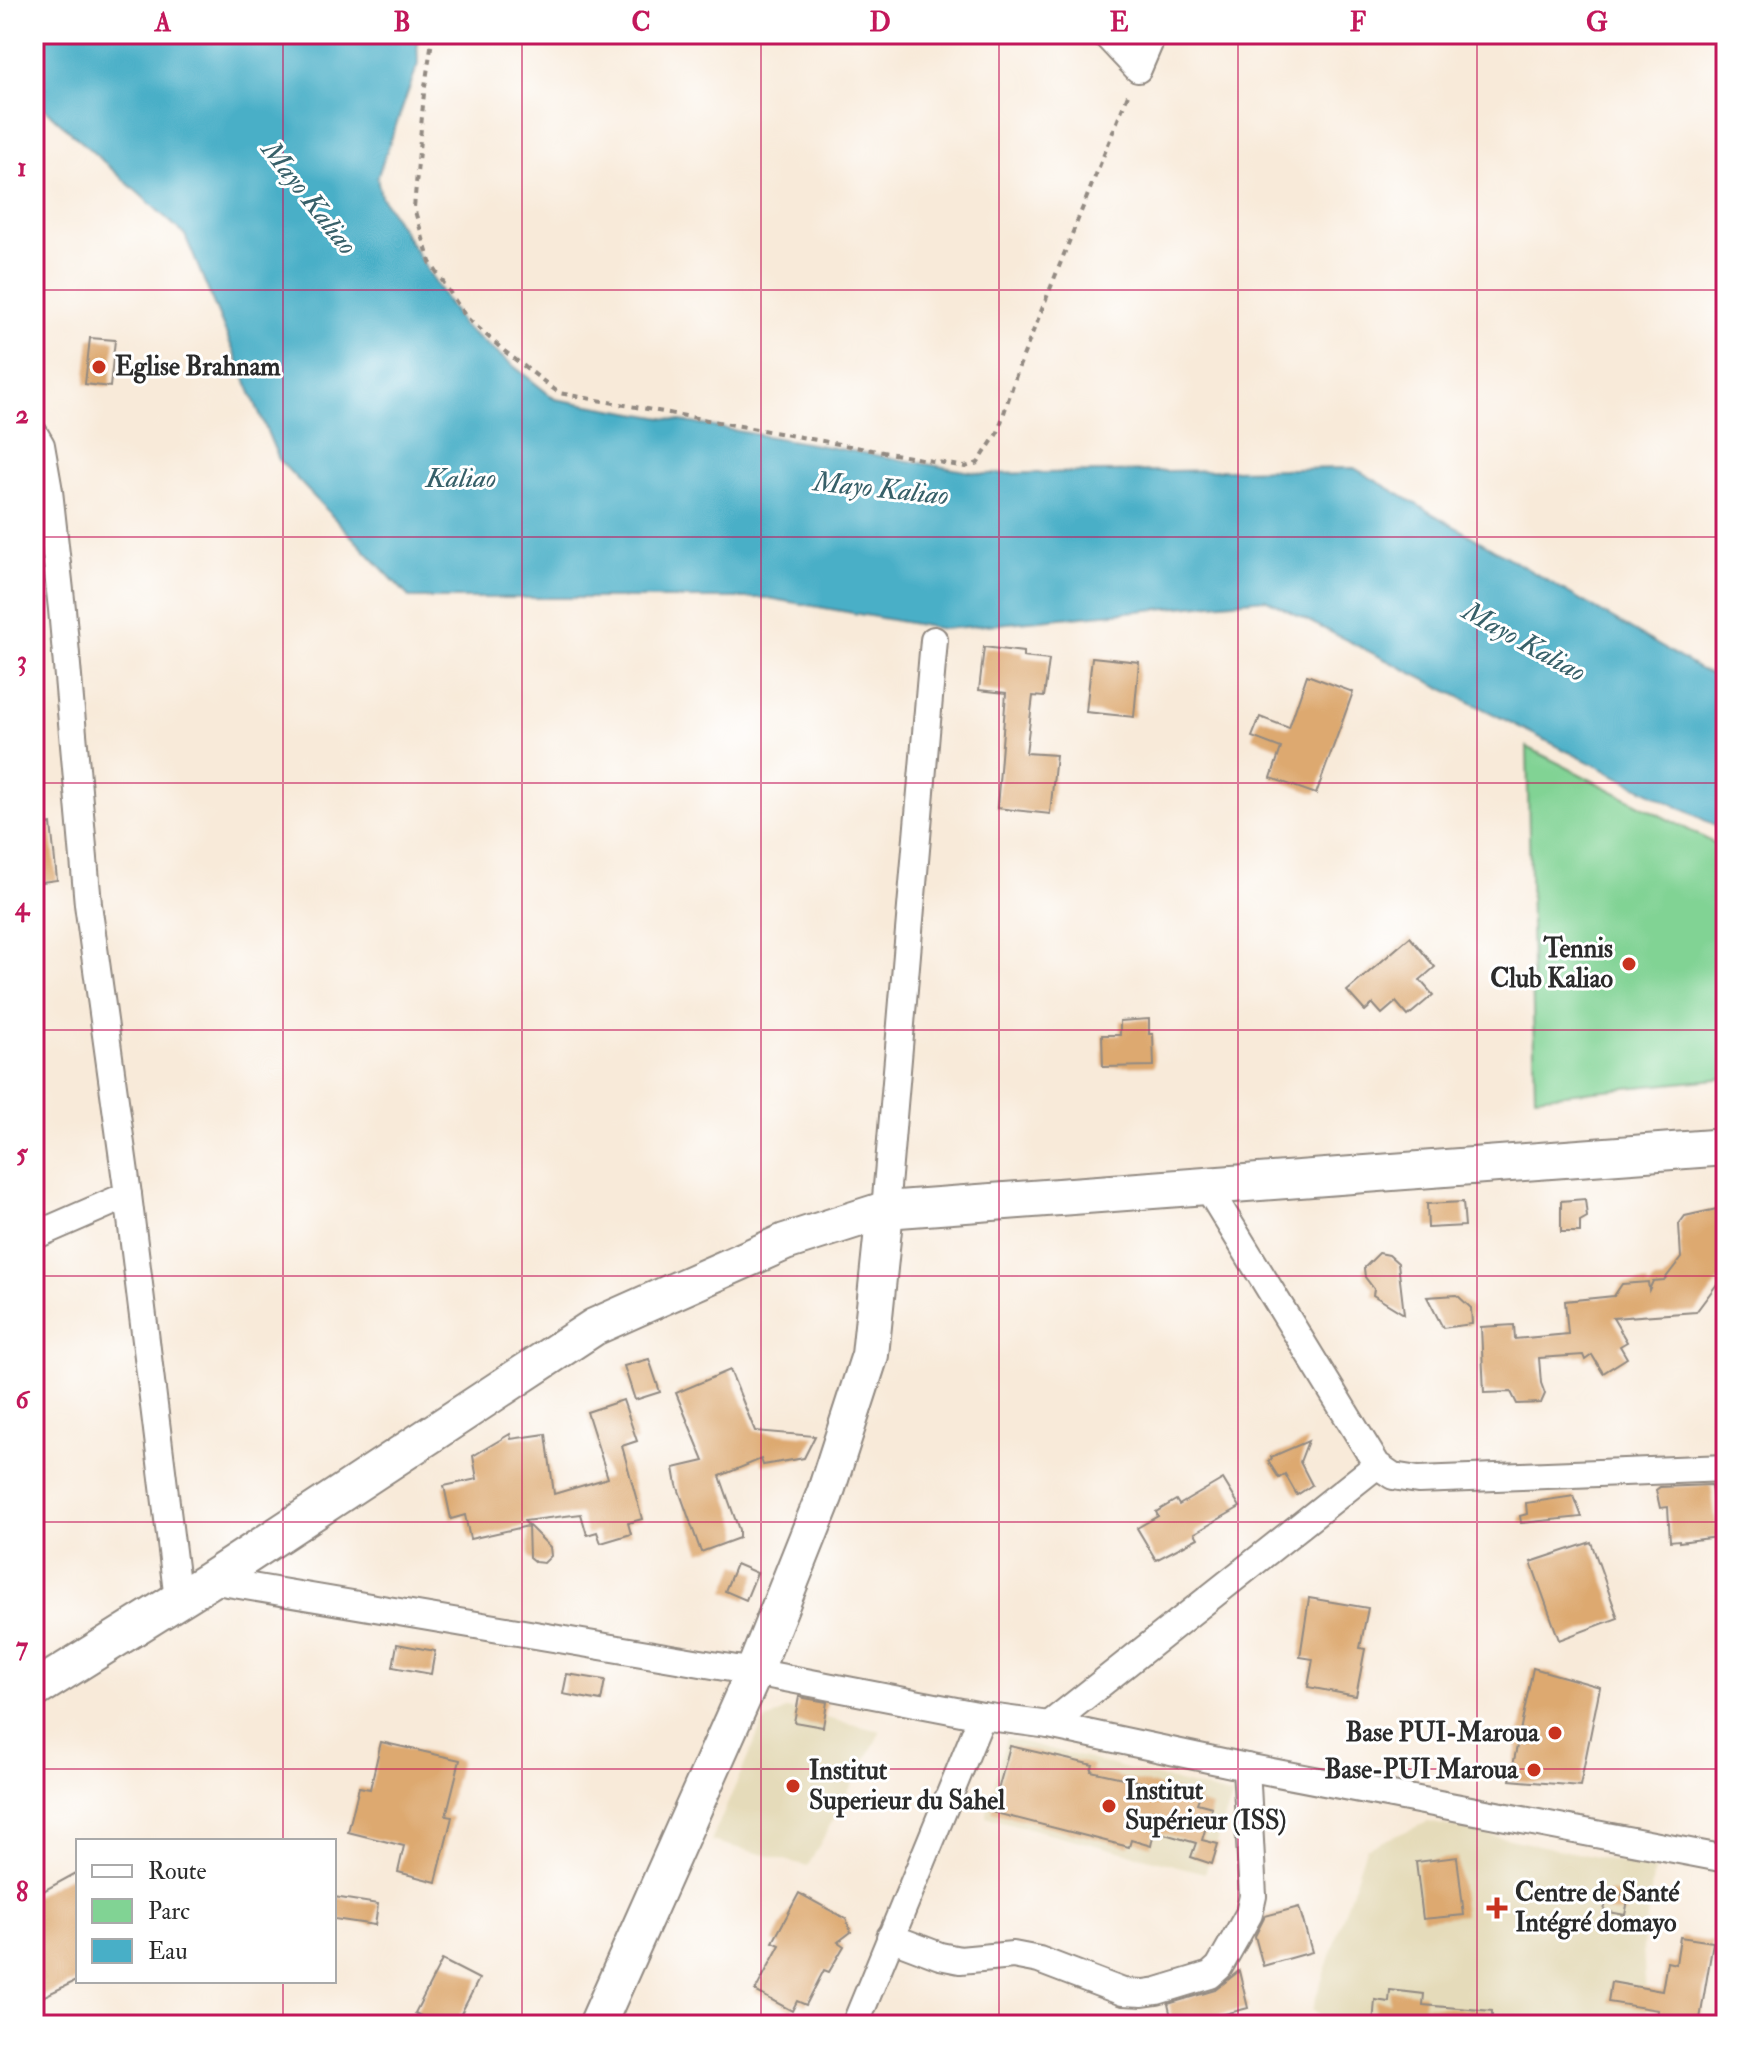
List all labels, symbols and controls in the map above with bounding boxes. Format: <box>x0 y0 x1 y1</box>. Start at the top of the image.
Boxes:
text: A <box>154 7 172 39</box>
text: B <box>393 7 411 39</box>
text: C <box>631 7 651 39</box>
text: D <box>869 7 891 39</box>
text: E <box>1110 7 1129 39</box>
text: F <box>1350 7 1367 39</box>
text: G <box>1586 7 1608 39</box>
water label: Mayo Kaliao <box>252 132 365 262</box>
text: 1 <box>17 152 27 184</box>
place label: Eglise Brahnam <box>115 351 281 384</box>
marker: Eglise Brahnam <box>90 358 108 376</box>
text: 2 <box>15 399 29 431</box>
water label: Kaliao <box>424 461 496 496</box>
water label: Mayo Kaliao <box>810 464 950 513</box>
water label: Mayo Kaliao <box>1454 593 1592 690</box>
text: 3 <box>17 645 27 677</box>
text: 4 <box>14 891 31 923</box>
place label: Tennis Club Kaliao <box>1490 933 1613 995</box>
marker: Tennis Club Kaliao <box>1620 955 1638 973</box>
text: 5 <box>16 1138 28 1170</box>
text: 6 <box>15 1384 30 1416</box>
text: 7 <box>16 1631 28 1663</box>
place label: Base PUI-Maroua <box>1346 1717 1540 1749</box>
marker: Base PUI-Maroua <box>1546 1724 1564 1742</box>
place label: Base-PUI Maroua <box>1325 1754 1519 1786</box>
place label: Institut Superieur du Sahel <box>809 1755 1005 1818</box>
marker: Base-PUI Maroua <box>1525 1761 1543 1779</box>
place label: Institut Supérieur (ISS) <box>1125 1775 1286 1838</box>
marker: Institut Superieur du Sahel <box>784 1777 802 1795</box>
marker: Institut Supérieur (ISS) <box>1100 1797 1118 1815</box>
legend <box>76 1839 336 1983</box>
text: Route <box>148 1856 207 1887</box>
text: 8 <box>16 1877 28 1909</box>
place label: Centre de Santé Intégré domayo <box>1515 1877 1681 1940</box>
text: Parc <box>148 1896 190 1927</box>
marker: Centre de Santé Intégré domayo <box>1486 1897 1508 1919</box>
text: Eau <box>148 1936 188 1967</box>

